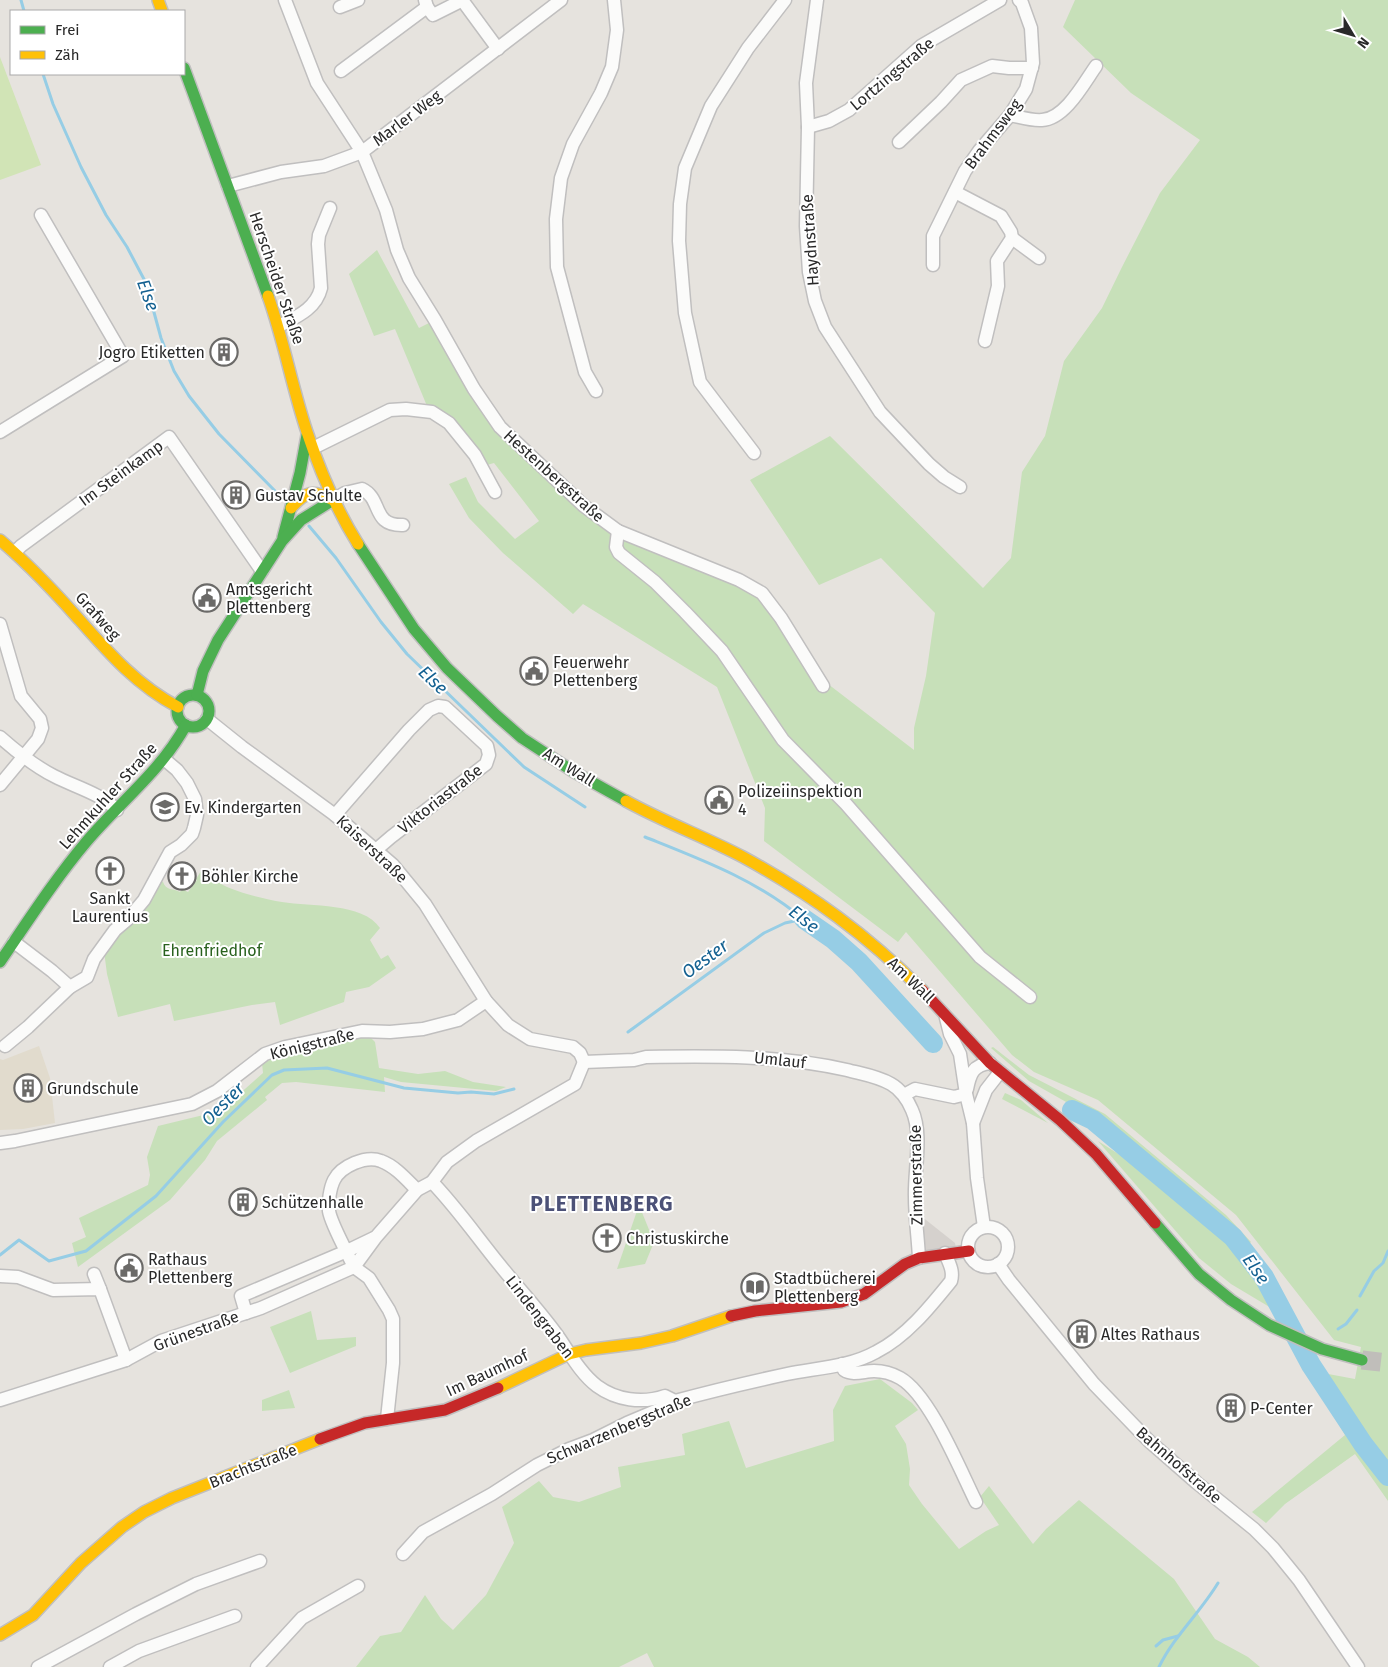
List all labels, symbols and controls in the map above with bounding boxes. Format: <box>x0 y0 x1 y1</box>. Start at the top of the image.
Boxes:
legend <box>10 10 185 75</box>
north arrow <box>1328 10 1378 60</box>
text: Frei <box>55 21 80 39</box>
street label: Lortzingstraße <box>846 33 938 115</box>
text: N <box>1353 34 1372 52</box>
text: Zäh <box>55 46 80 64</box>
street label: Marler Weg <box>369 86 446 150</box>
street label: Brahmsweg <box>960 95 1026 173</box>
street label: Haydnstraße <box>797 194 823 286</box>
street label: Herscheider Straße <box>245 209 309 347</box>
water label: Else <box>132 276 164 314</box>
building icon: Jogro Etiketten <box>209 337 239 367</box>
place label: Jogro Etiketten <box>98 343 205 362</box>
street label: Hestenbergstraße <box>500 426 608 526</box>
street label: Im Steinkamp <box>75 436 167 510</box>
building icon: Gustav Schulte <box>221 480 251 510</box>
place label: Gustav Schulte <box>255 486 362 505</box>
place label: Amtsgericht Plettenberg <box>226 580 313 617</box>
public building icon: Amtsgericht Plettenberg <box>192 583 222 613</box>
street label: Grafweg <box>71 588 125 645</box>
place label: Feuerwehr Plettenberg <box>553 653 638 690</box>
public building icon: Feuerwehr Plettenberg <box>519 656 549 686</box>
water label: Else <box>414 661 452 699</box>
street label: Lehmkuhler Straße <box>55 739 161 853</box>
street label: Am Wall <box>539 744 599 791</box>
street label: Viktoriastraße <box>394 760 486 838</box>
place label: Polizeiinspektion 4 <box>738 782 862 819</box>
public building icon: Polizeiinspektion 4 <box>704 785 734 815</box>
school or university icon: Ev. Kindergarten <box>150 792 180 822</box>
place label: Ev. Kindergarten <box>184 798 302 817</box>
street label: Kaiserstraße <box>332 811 412 887</box>
church icon: Sankt Laurentius <box>95 856 125 886</box>
church icon: Böhler Kirche <box>167 861 197 891</box>
place label: Böhler Kirche <box>201 867 299 886</box>
place label: Sankt Laurentius <box>72 889 148 926</box>
water label: Else <box>785 900 823 938</box>
water label: Oester <box>677 934 733 983</box>
park label: Ehrenfriedhof <box>162 941 264 960</box>
street label: Am Wall <box>884 953 939 1007</box>
street label: Königstraße <box>268 1024 356 1064</box>
street label: Umlauf <box>753 1048 809 1072</box>
building icon: Grundschule <box>13 1073 43 1103</box>
water label: Oester <box>197 1077 250 1130</box>
place label: Grundschule <box>47 1079 139 1098</box>
street label: Zimmerstraße <box>906 1124 926 1226</box>
building icon: Schützenhalle <box>228 1187 258 1217</box>
district label: PLETTENBERG <box>530 1191 674 1217</box>
place label: Schützenhalle <box>262 1193 364 1212</box>
church icon: Christuskirche <box>592 1223 622 1253</box>
place label: Christuskirche <box>626 1229 729 1248</box>
place label: Rathaus Plettenberg <box>148 1250 233 1287</box>
water label: Else <box>1238 1250 1274 1288</box>
public building icon: Rathaus Plettenberg <box>114 1253 144 1283</box>
place label: Stadtbücherei Plettenberg <box>774 1269 876 1306</box>
street label: Lindengraben <box>502 1272 578 1362</box>
library icon: Stadtbücherei Plettenberg <box>740 1272 770 1302</box>
street label: Grünestraße <box>151 1307 241 1355</box>
building icon: Altes Rathaus <box>1067 1319 1097 1349</box>
place label: Altes Rathaus <box>1101 1325 1200 1344</box>
street label: Im Baumhof <box>443 1345 532 1400</box>
street label: Schwarzenbergstraße <box>544 1390 694 1468</box>
building icon: P-Center <box>1216 1393 1246 1423</box>
place label: P-Center <box>1250 1399 1313 1418</box>
street label: Bahnhofstraße <box>1132 1423 1226 1507</box>
street label: Brachtstraße <box>207 1440 299 1492</box>

